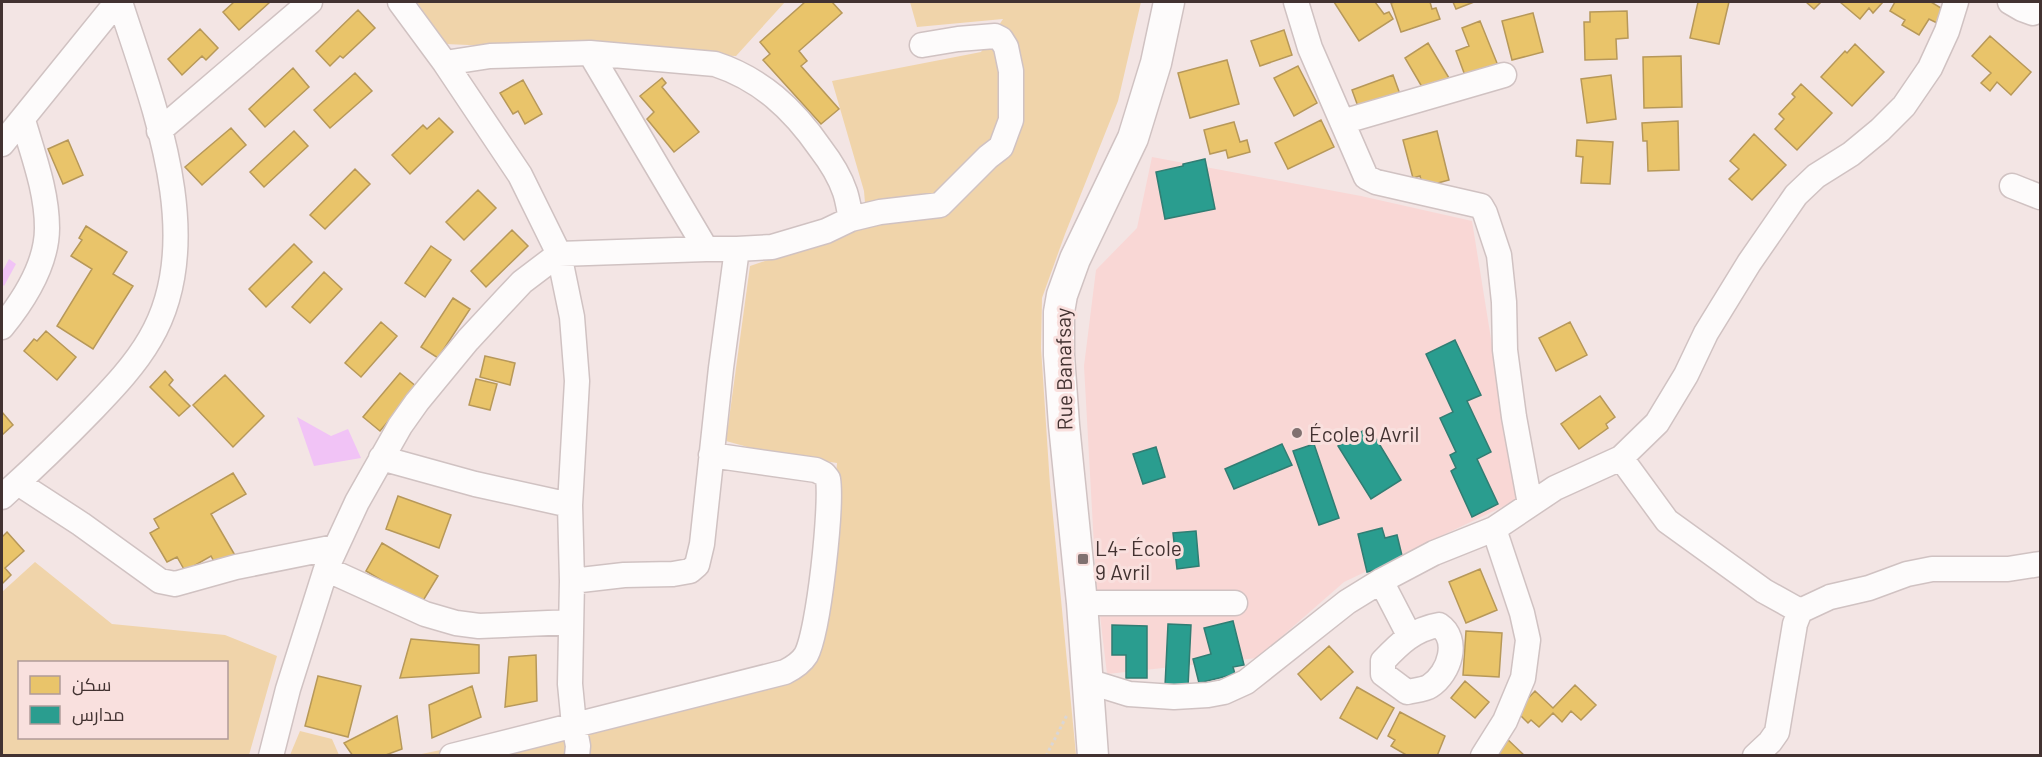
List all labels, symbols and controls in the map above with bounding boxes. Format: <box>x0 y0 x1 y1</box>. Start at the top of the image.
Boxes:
street label: Rue Banafsay <box>1049 307 1077 431</box>
place label: École 9 Avril <box>1309 421 1419 446</box>
marker: École 9 Avril <box>1290 426 1304 440</box>
place label: L4- École 9 Avril <box>1095 535 1182 584</box>
marker: L4- École 9 Avril <box>1076 552 1090 566</box>
legend <box>18 661 228 739</box>
text: سكن <box>72 673 111 696</box>
text: مدارس <box>72 703 125 726</box>

